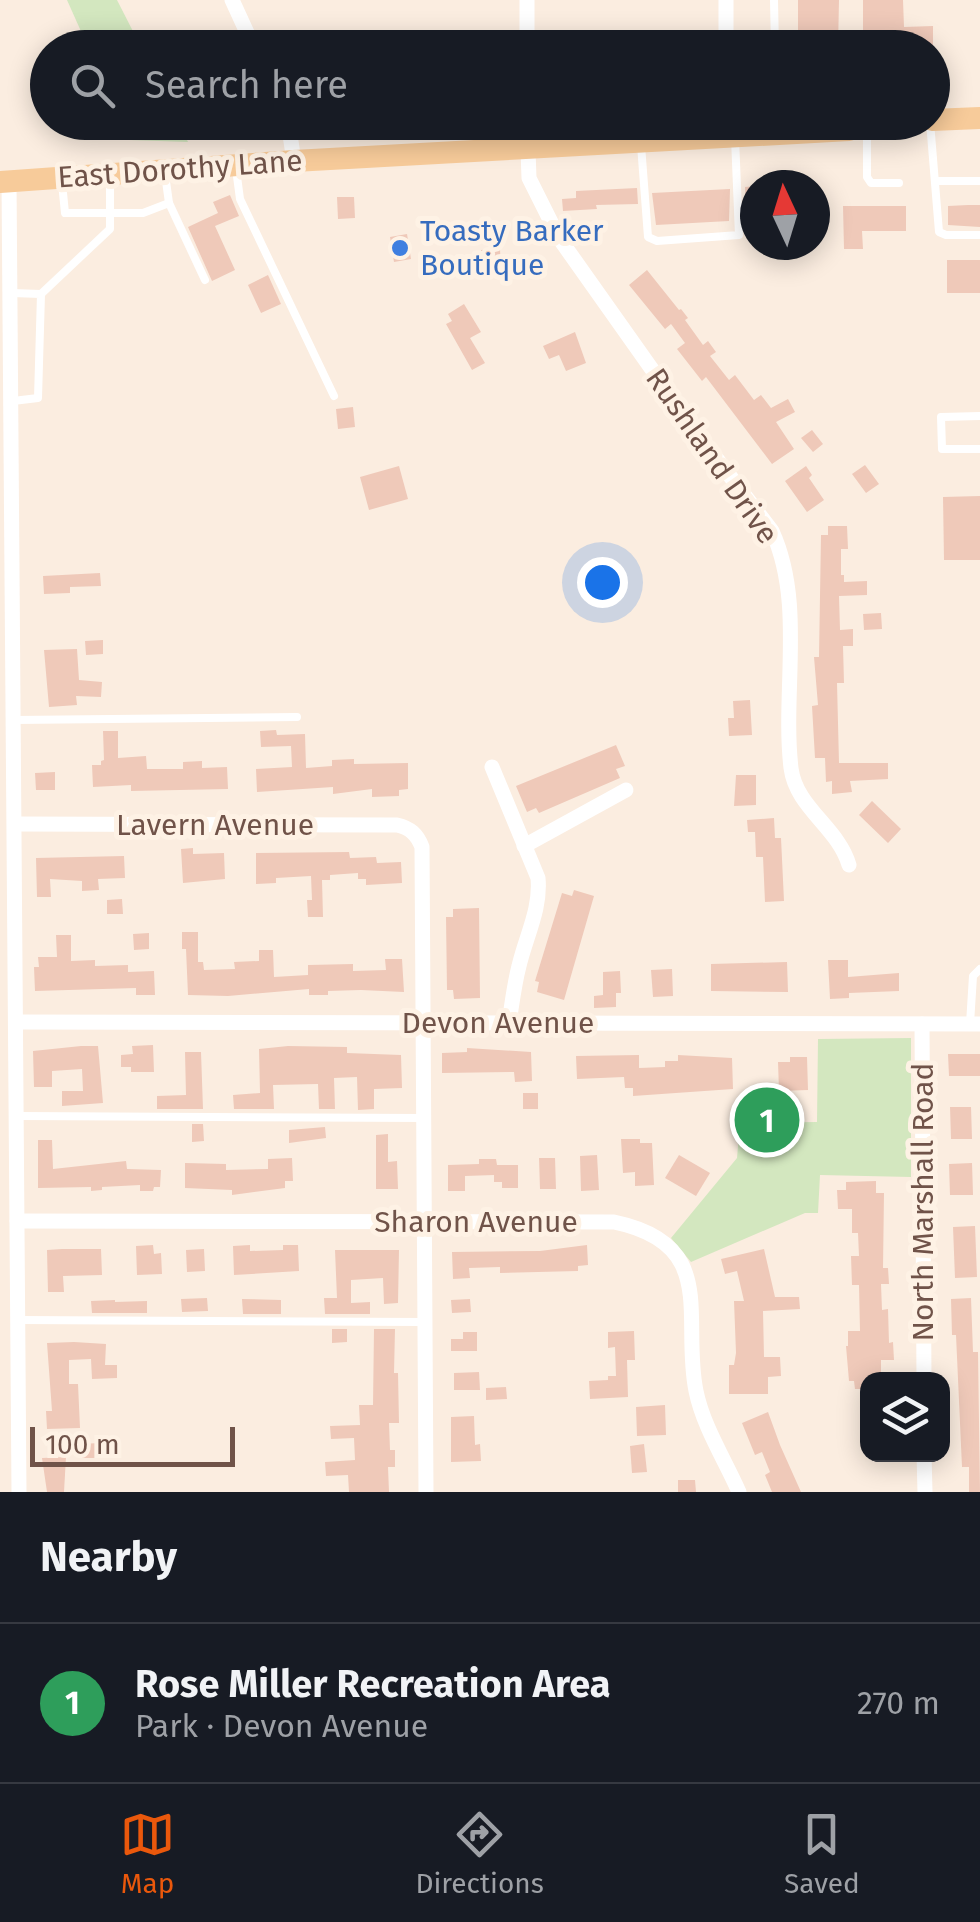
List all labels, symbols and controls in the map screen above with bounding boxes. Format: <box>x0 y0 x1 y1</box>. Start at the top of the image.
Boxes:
search box <box>30 30 950 140</box>
icon: search <box>65 58 120 113</box>
text: Search here <box>145 62 348 108</box>
street label: East Dorothy Lane <box>56 142 304 196</box>
north arrow <box>740 170 830 260</box>
place label: Toasty Barker Boutique <box>420 213 604 283</box>
marker: Toasty Barker Boutique <box>389 237 411 259</box>
street label: Rushland Drive <box>638 361 786 551</box>
your location <box>577 557 628 608</box>
street label: Lavern Avenue <box>116 807 314 843</box>
street label: Devon Avenue <box>402 1005 594 1041</box>
street label: North Marshall Road <box>905 1062 941 1342</box>
pin: 1 <box>734 1082 800 1158</box>
street label: Sharon Avenue <box>374 1204 578 1240</box>
map controls <box>860 1372 950 1462</box>
button: layers <box>860 1372 950 1462</box>
scale bar <box>30 1422 235 1466</box>
text: 100 m <box>45 1428 120 1461</box>
text: Nearby <box>40 1532 177 1582</box>
text: Rose Miller Recreation Area <box>135 1661 611 1707</box>
text: 1 <box>65 1684 80 1722</box>
text: 270 m <box>857 1684 940 1722</box>
text: Park · Devon Avenue <box>135 1707 428 1745</box>
tab: Map <box>120 1807 175 1900</box>
tab: Directions <box>415 1807 544 1900</box>
tab: Saved <box>784 1807 860 1900</box>

